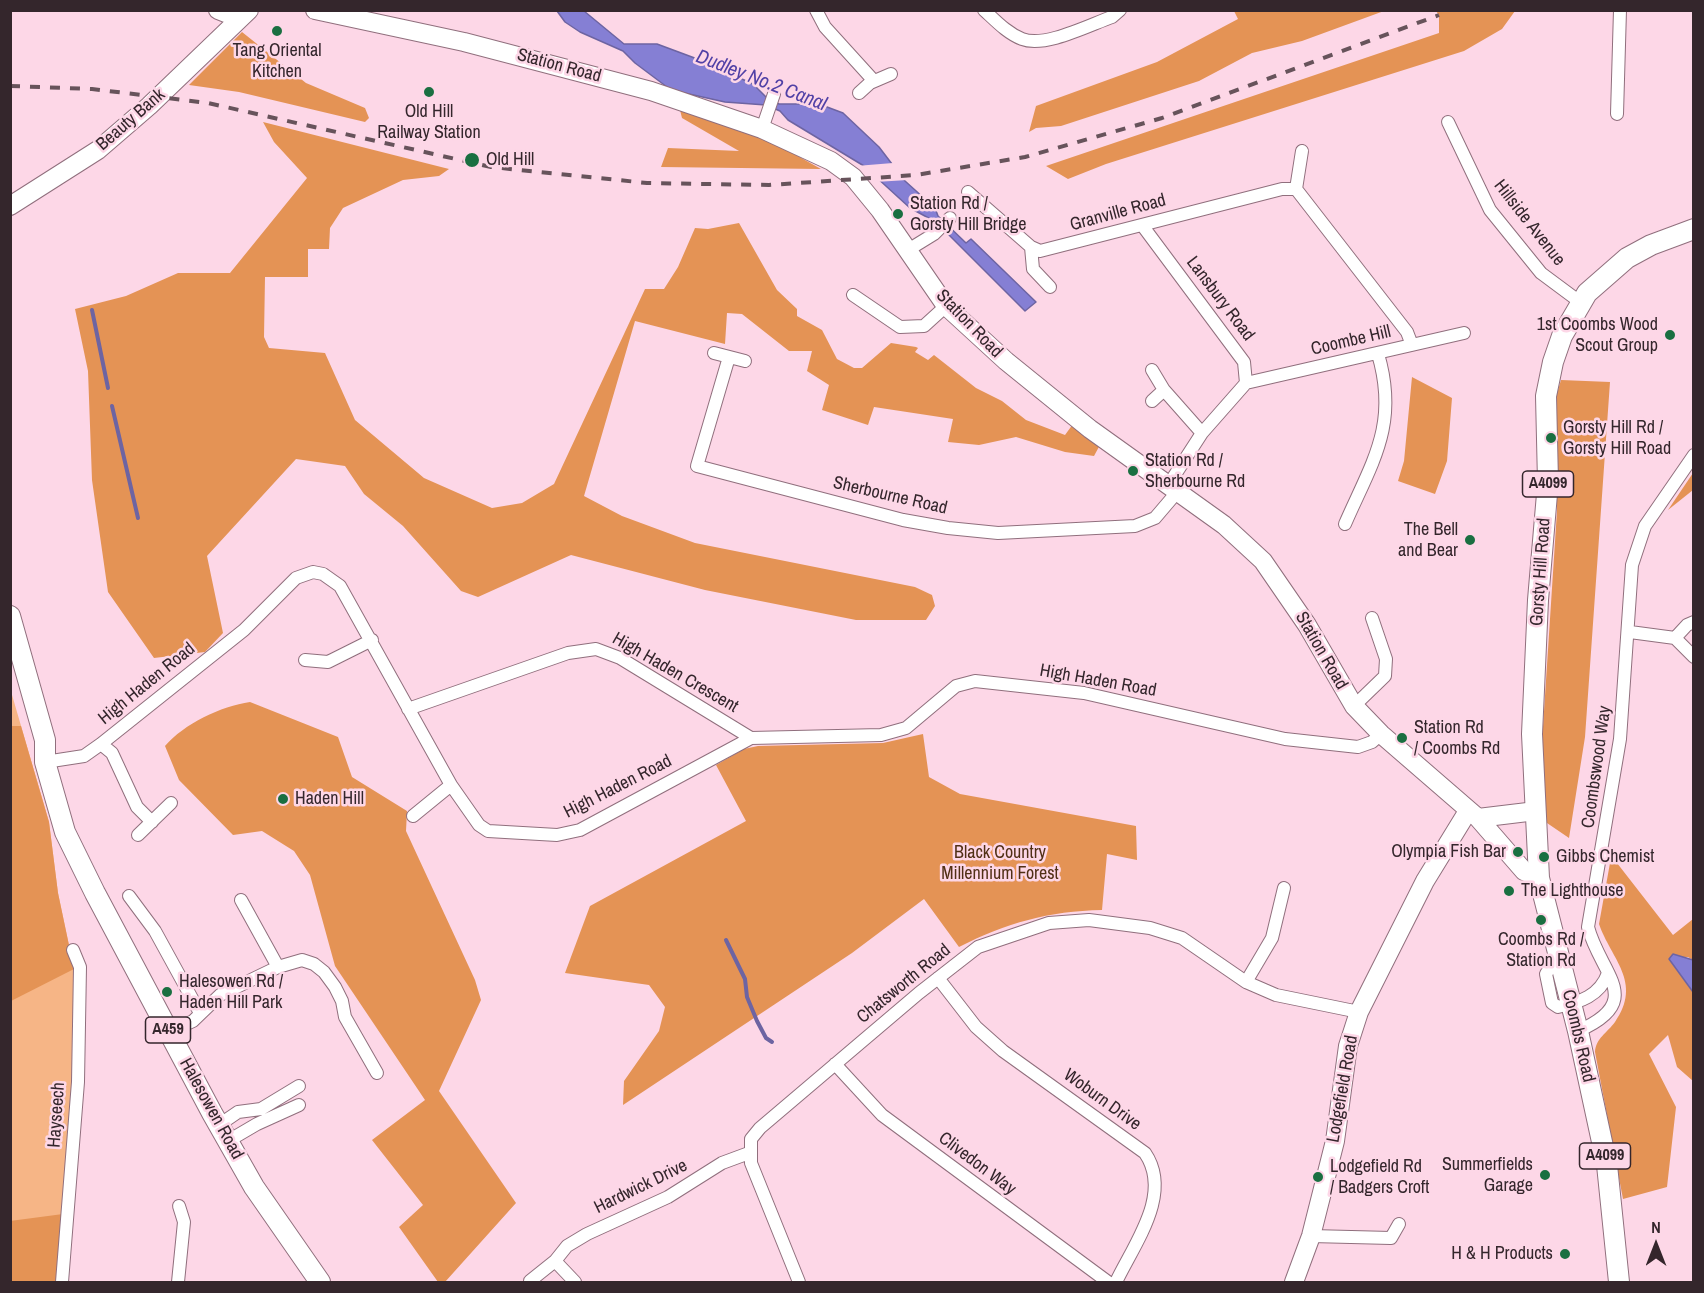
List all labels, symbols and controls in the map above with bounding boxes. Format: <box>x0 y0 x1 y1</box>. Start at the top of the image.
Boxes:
marker: Tang Oriental Kitchen <box>270 24 284 38</box>
place label: Tang Oriental Kitchen <box>233 40 321 82</box>
street label: Station Road <box>515 44 603 88</box>
water label: Dudley No.2 Canal <box>692 45 830 117</box>
street label: Beauty Bank <box>92 84 170 156</box>
marker: Old Hill Railway Station <box>422 85 436 99</box>
place label: Old Hill Railway Station <box>377 101 481 144</box>
place label: Old Hill <box>486 149 534 171</box>
marker: Old Hill <box>463 151 481 169</box>
street label: Hillside Avenue <box>1489 176 1569 270</box>
street label: Granville Road <box>1068 190 1168 236</box>
place label: Station Rd / Gorsty Hill Bridge <box>910 193 1026 236</box>
marker: Station Rd / Gorsty Hill Bridge <box>891 207 905 221</box>
street label: Lansbury Road <box>1181 253 1259 345</box>
street label: Station Road <box>931 286 1007 362</box>
place label: 1st Coombs Wood Scout Group <box>1537 314 1658 356</box>
street label: Coombe Hill <box>1309 321 1393 361</box>
marker: 1st Coombs Wood Scout Group <box>1663 328 1677 342</box>
place label: Gorsty Hill Rd / Gorsty Hill Road <box>1563 417 1671 460</box>
marker: Gorsty Hill Rd / Gorsty Hill Road <box>1544 431 1558 445</box>
place label: Station Rd / Sherbourne Rd <box>1145 450 1245 492</box>
marker: Station Rd / Sherbourne Rd <box>1126 464 1140 478</box>
road number: A4099 <box>1522 471 1574 497</box>
street label: Sherbourne Road <box>831 472 949 520</box>
street label: Gorsty Hill Road <box>1526 517 1556 627</box>
place label: The Bell and Bear <box>1398 519 1458 562</box>
marker: The Bell and Bear <box>1463 533 1477 547</box>
street label: Station Road <box>1290 608 1352 694</box>
street label: High Haden Crescent <box>608 628 742 718</box>
street label: High Haden Road <box>94 638 200 730</box>
street label: High Haden Road <box>1038 660 1158 702</box>
street label: Coombswood Way <box>1578 704 1616 830</box>
place label: Station Rd / Coombs Rd <box>1414 717 1500 760</box>
marker: Station Rd / Coombs Rd <box>1395 731 1409 745</box>
street label: High Haden Road <box>560 751 676 823</box>
place label: Haden Hill <box>295 788 364 810</box>
marker: Haden Hill <box>276 792 290 806</box>
place label: Olympia Fish Bar <box>1391 841 1506 863</box>
park label: Black Country Millennium Forest <box>941 842 1059 884</box>
marker: Olympia Fish Bar <box>1511 845 1525 859</box>
place label: Gibbs Chemist <box>1556 846 1654 868</box>
marker: Gibbs Chemist <box>1537 850 1551 864</box>
place label: The Lighthouse <box>1521 880 1624 902</box>
marker: The Lighthouse <box>1502 884 1516 898</box>
marker: Coombs Rd / Station Rd <box>1534 913 1548 927</box>
place label: Coombs Rd / Station Rd <box>1498 929 1584 972</box>
street label: Chatsworth Road <box>853 940 955 1028</box>
place label: Halesowen Rd / Haden Hill Park <box>179 971 283 1014</box>
marker: Halesowen Rd / Haden Hill Park <box>160 985 174 999</box>
street label: Coombs Road <box>1557 988 1599 1084</box>
road number: A459 <box>146 1017 190 1043</box>
street label: Lodgefield Road <box>1323 1034 1363 1144</box>
street label: Halesowen Road <box>174 1055 248 1163</box>
street label: Woburn Drive <box>1059 1065 1145 1135</box>
street label: Hayseech <box>44 1082 70 1148</box>
street label: Clivedon Way <box>934 1128 1020 1200</box>
road number: A4099 <box>1580 1143 1630 1169</box>
place label: Summerfields Garage <box>1442 1154 1533 1196</box>
street label: Hardwick Drive <box>591 1155 691 1219</box>
place label: Lodgefield Rd / Badgers Croft <box>1330 1156 1429 1198</box>
marker: Summerfields Garage <box>1538 1168 1552 1182</box>
marker: Lodgefield Rd / Badgers Croft <box>1311 1170 1325 1184</box>
north arrow <box>1626 1215 1686 1275</box>
text: N <box>1651 1216 1661 1238</box>
place label: H & H Products <box>1451 1243 1553 1265</box>
marker: H & H Products <box>1558 1247 1572 1261</box>

